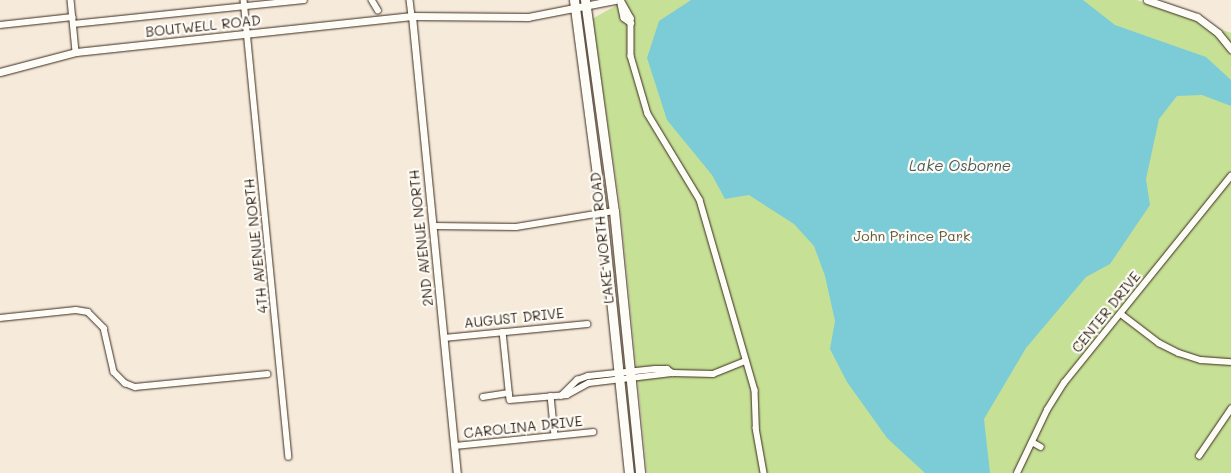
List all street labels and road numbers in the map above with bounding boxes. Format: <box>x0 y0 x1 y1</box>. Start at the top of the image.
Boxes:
street label: BOUTWELL ROAD <box>145 12 261 40</box>
street label: 2ND AVENUE NORTH <box>405 169 437 307</box>
street label: LAKE WORTH ROAD <box>587 171 617 305</box>
street label: 4TH AVENUE NORTH <box>241 178 271 314</box>
street label: CENTER DRIVE <box>1068 268 1144 356</box>
street label: AUGUST DRIVE <box>463 304 565 332</box>
street label: CAROLINA DRIVE <box>463 412 583 442</box>

